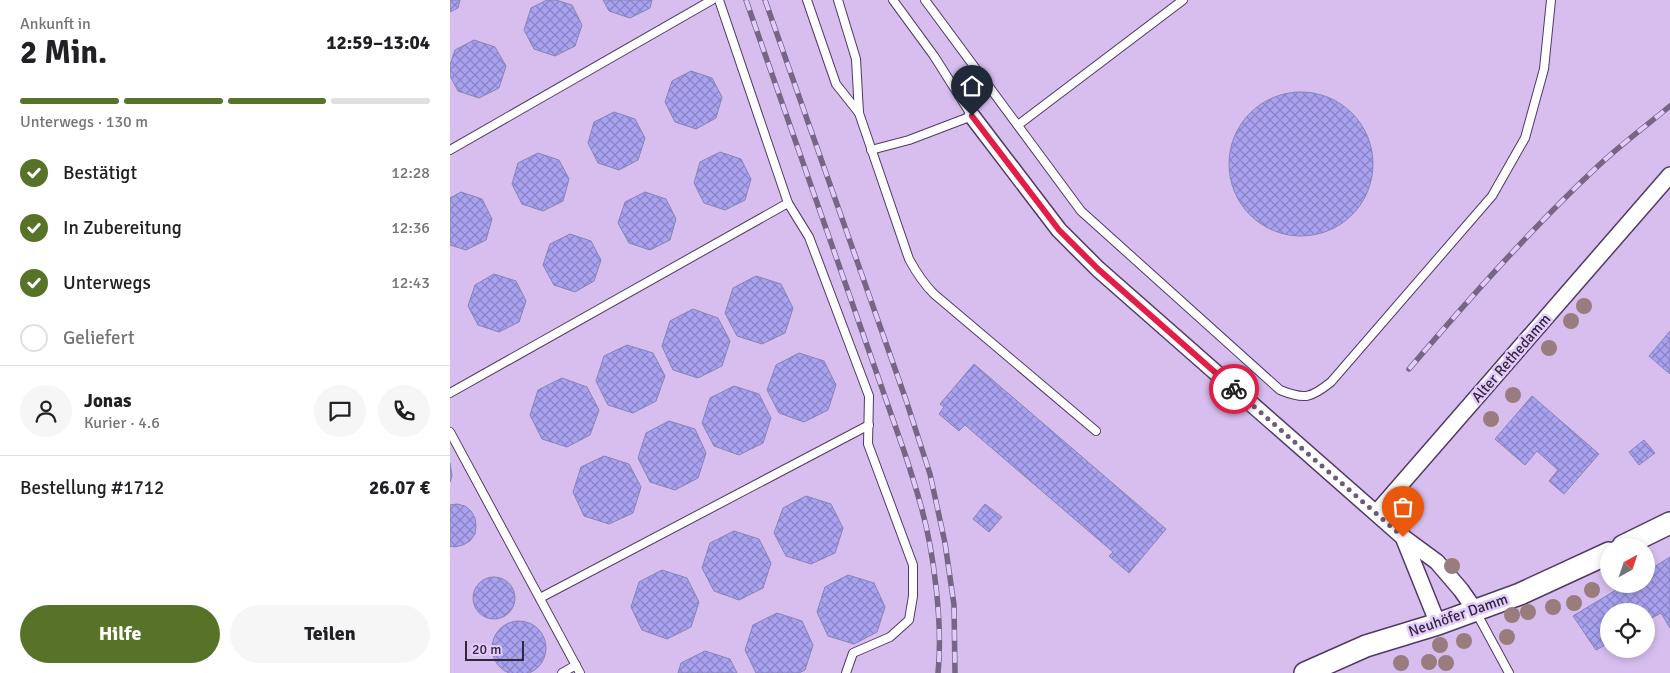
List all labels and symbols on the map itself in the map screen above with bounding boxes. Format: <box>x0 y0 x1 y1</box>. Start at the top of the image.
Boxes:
pin <box>951 65 993 116</box>
street label: Alter Rethedamm <box>1468 310 1554 406</box>
courier <box>1209 364 1259 414</box>
pin <box>1382 486 1424 537</box>
north arrow <box>1600 538 1655 592</box>
street label: Neuhöfer Damm <box>1406 590 1510 640</box>
scale bar <box>465 638 524 661</box>

